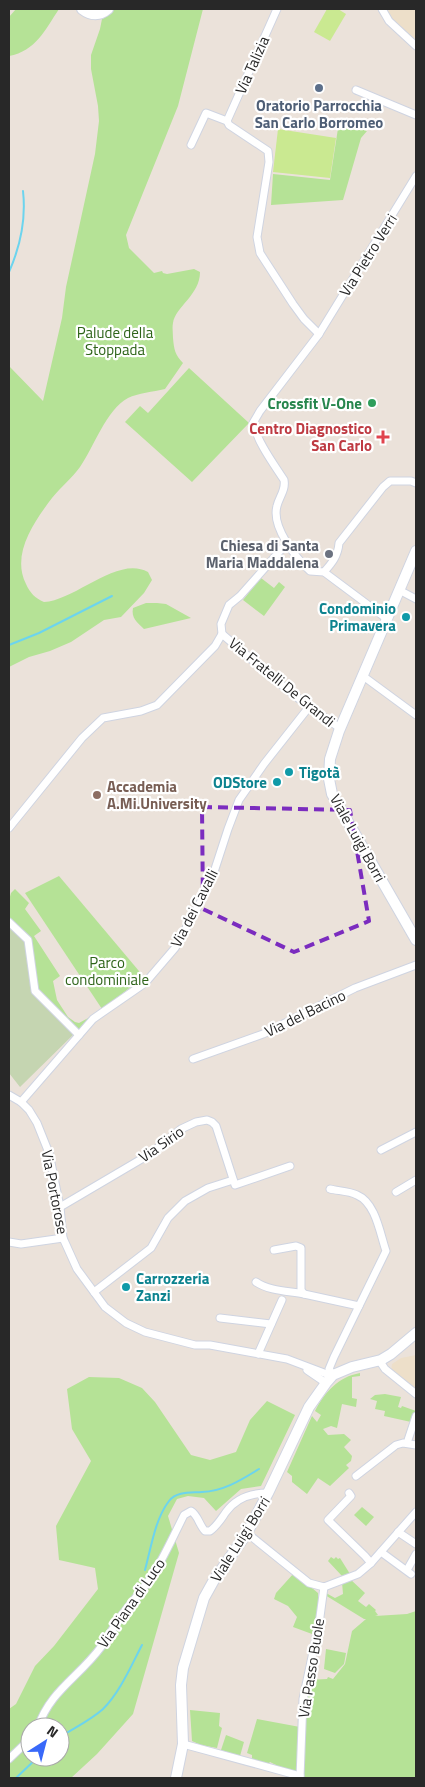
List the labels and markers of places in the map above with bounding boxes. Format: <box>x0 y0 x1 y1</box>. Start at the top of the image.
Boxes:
marker: Oratorio Parrocchia San Carlo Borromeo <box>313 82 325 94</box>
place label: Oratorio Parrocchia San Carlo Borromeo <box>255 94 383 134</box>
place label: Crossfit V-One <box>268 392 362 415</box>
marker: Crossfit V-One <box>366 397 378 409</box>
place label: Centro Diagnostico San Carlo <box>249 417 372 457</box>
marker: Centro Diagnostico San Carlo <box>376 430 390 444</box>
place label: Chiesa di Santa Maria Maddalena <box>206 534 319 574</box>
marker: Chiesa di Santa Maria Maddalena <box>323 548 335 560</box>
place label: Condominio Primavera <box>319 597 396 637</box>
marker: Condominio Primavera <box>400 611 412 623</box>
place label: Tigotà <box>299 761 340 784</box>
marker: Tigotà <box>283 766 295 778</box>
place label: ODStore <box>213 771 267 794</box>
place label: Accademia A.Mi.University <box>107 775 207 815</box>
marker: ODStore <box>271 776 283 788</box>
marker: Accademia A.Mi.University <box>91 789 103 801</box>
place label: Carrozzeria Zanzi <box>136 1267 210 1307</box>
marker: Carrozzeria Zanzi <box>120 1281 132 1293</box>

